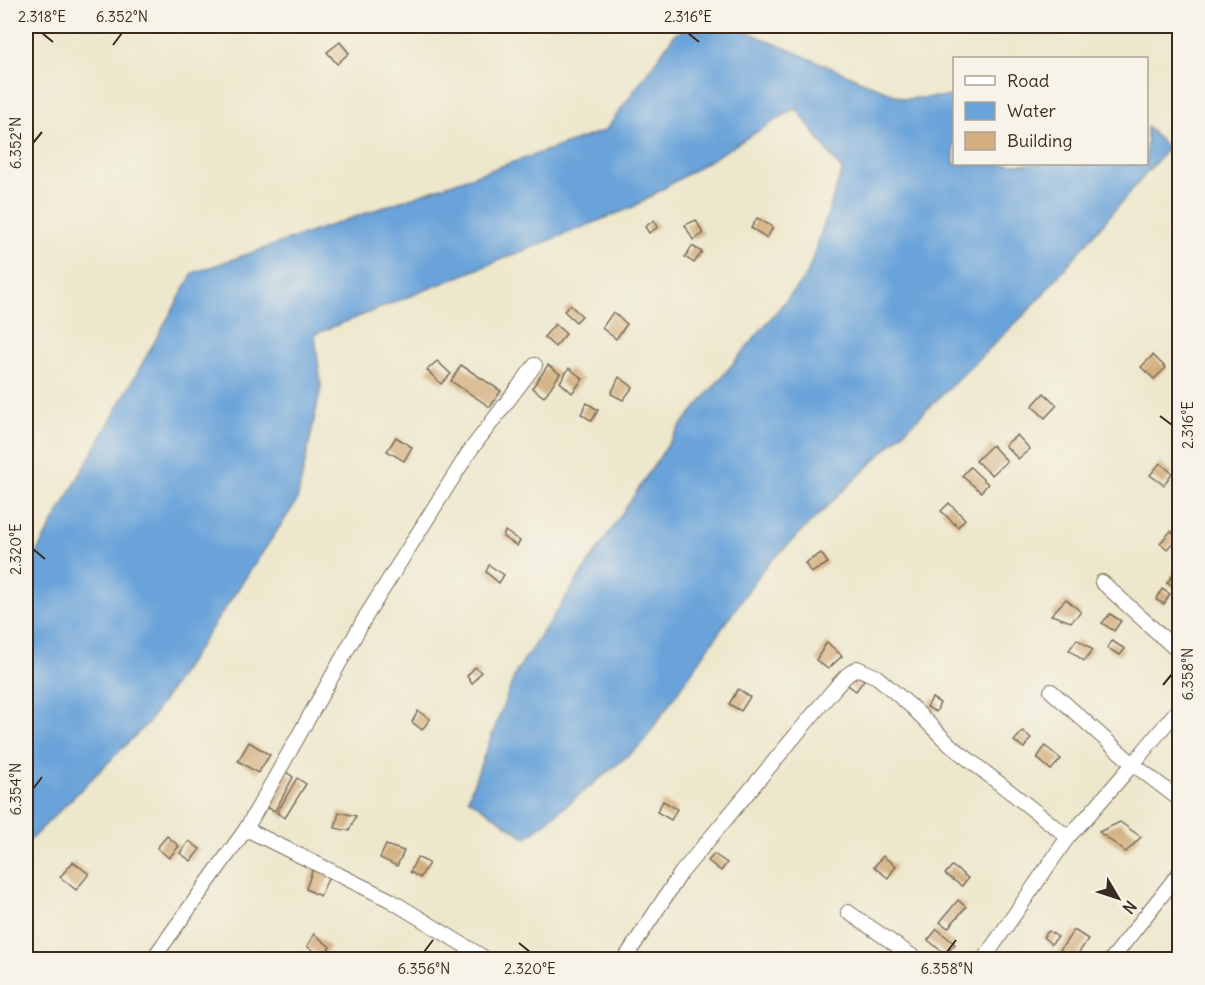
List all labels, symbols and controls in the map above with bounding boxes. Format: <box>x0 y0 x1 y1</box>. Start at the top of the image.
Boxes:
text: 2.318°E <box>18 7 66 26</box>
text: 6.352°N <box>96 7 148 26</box>
text: 2.316°E <box>664 7 712 26</box>
legend <box>953 57 1148 165</box>
text: Road <box>1007 69 1050 92</box>
text: Water <box>1007 99 1057 122</box>
text: 6.352°N <box>6 117 25 169</box>
text: Building <box>1007 129 1072 152</box>
text: 2.316°E <box>1178 401 1197 449</box>
text: 2.320°E <box>6 523 25 575</box>
text: 6.358°N <box>1178 648 1197 700</box>
text: 6.354°N <box>6 763 25 815</box>
north arrow <box>1088 868 1148 928</box>
text: N <box>1118 897 1141 918</box>
text: 6.356°N <box>398 959 450 978</box>
text: 2.320°E <box>504 959 556 978</box>
text: 6.358°N <box>921 959 973 978</box>

